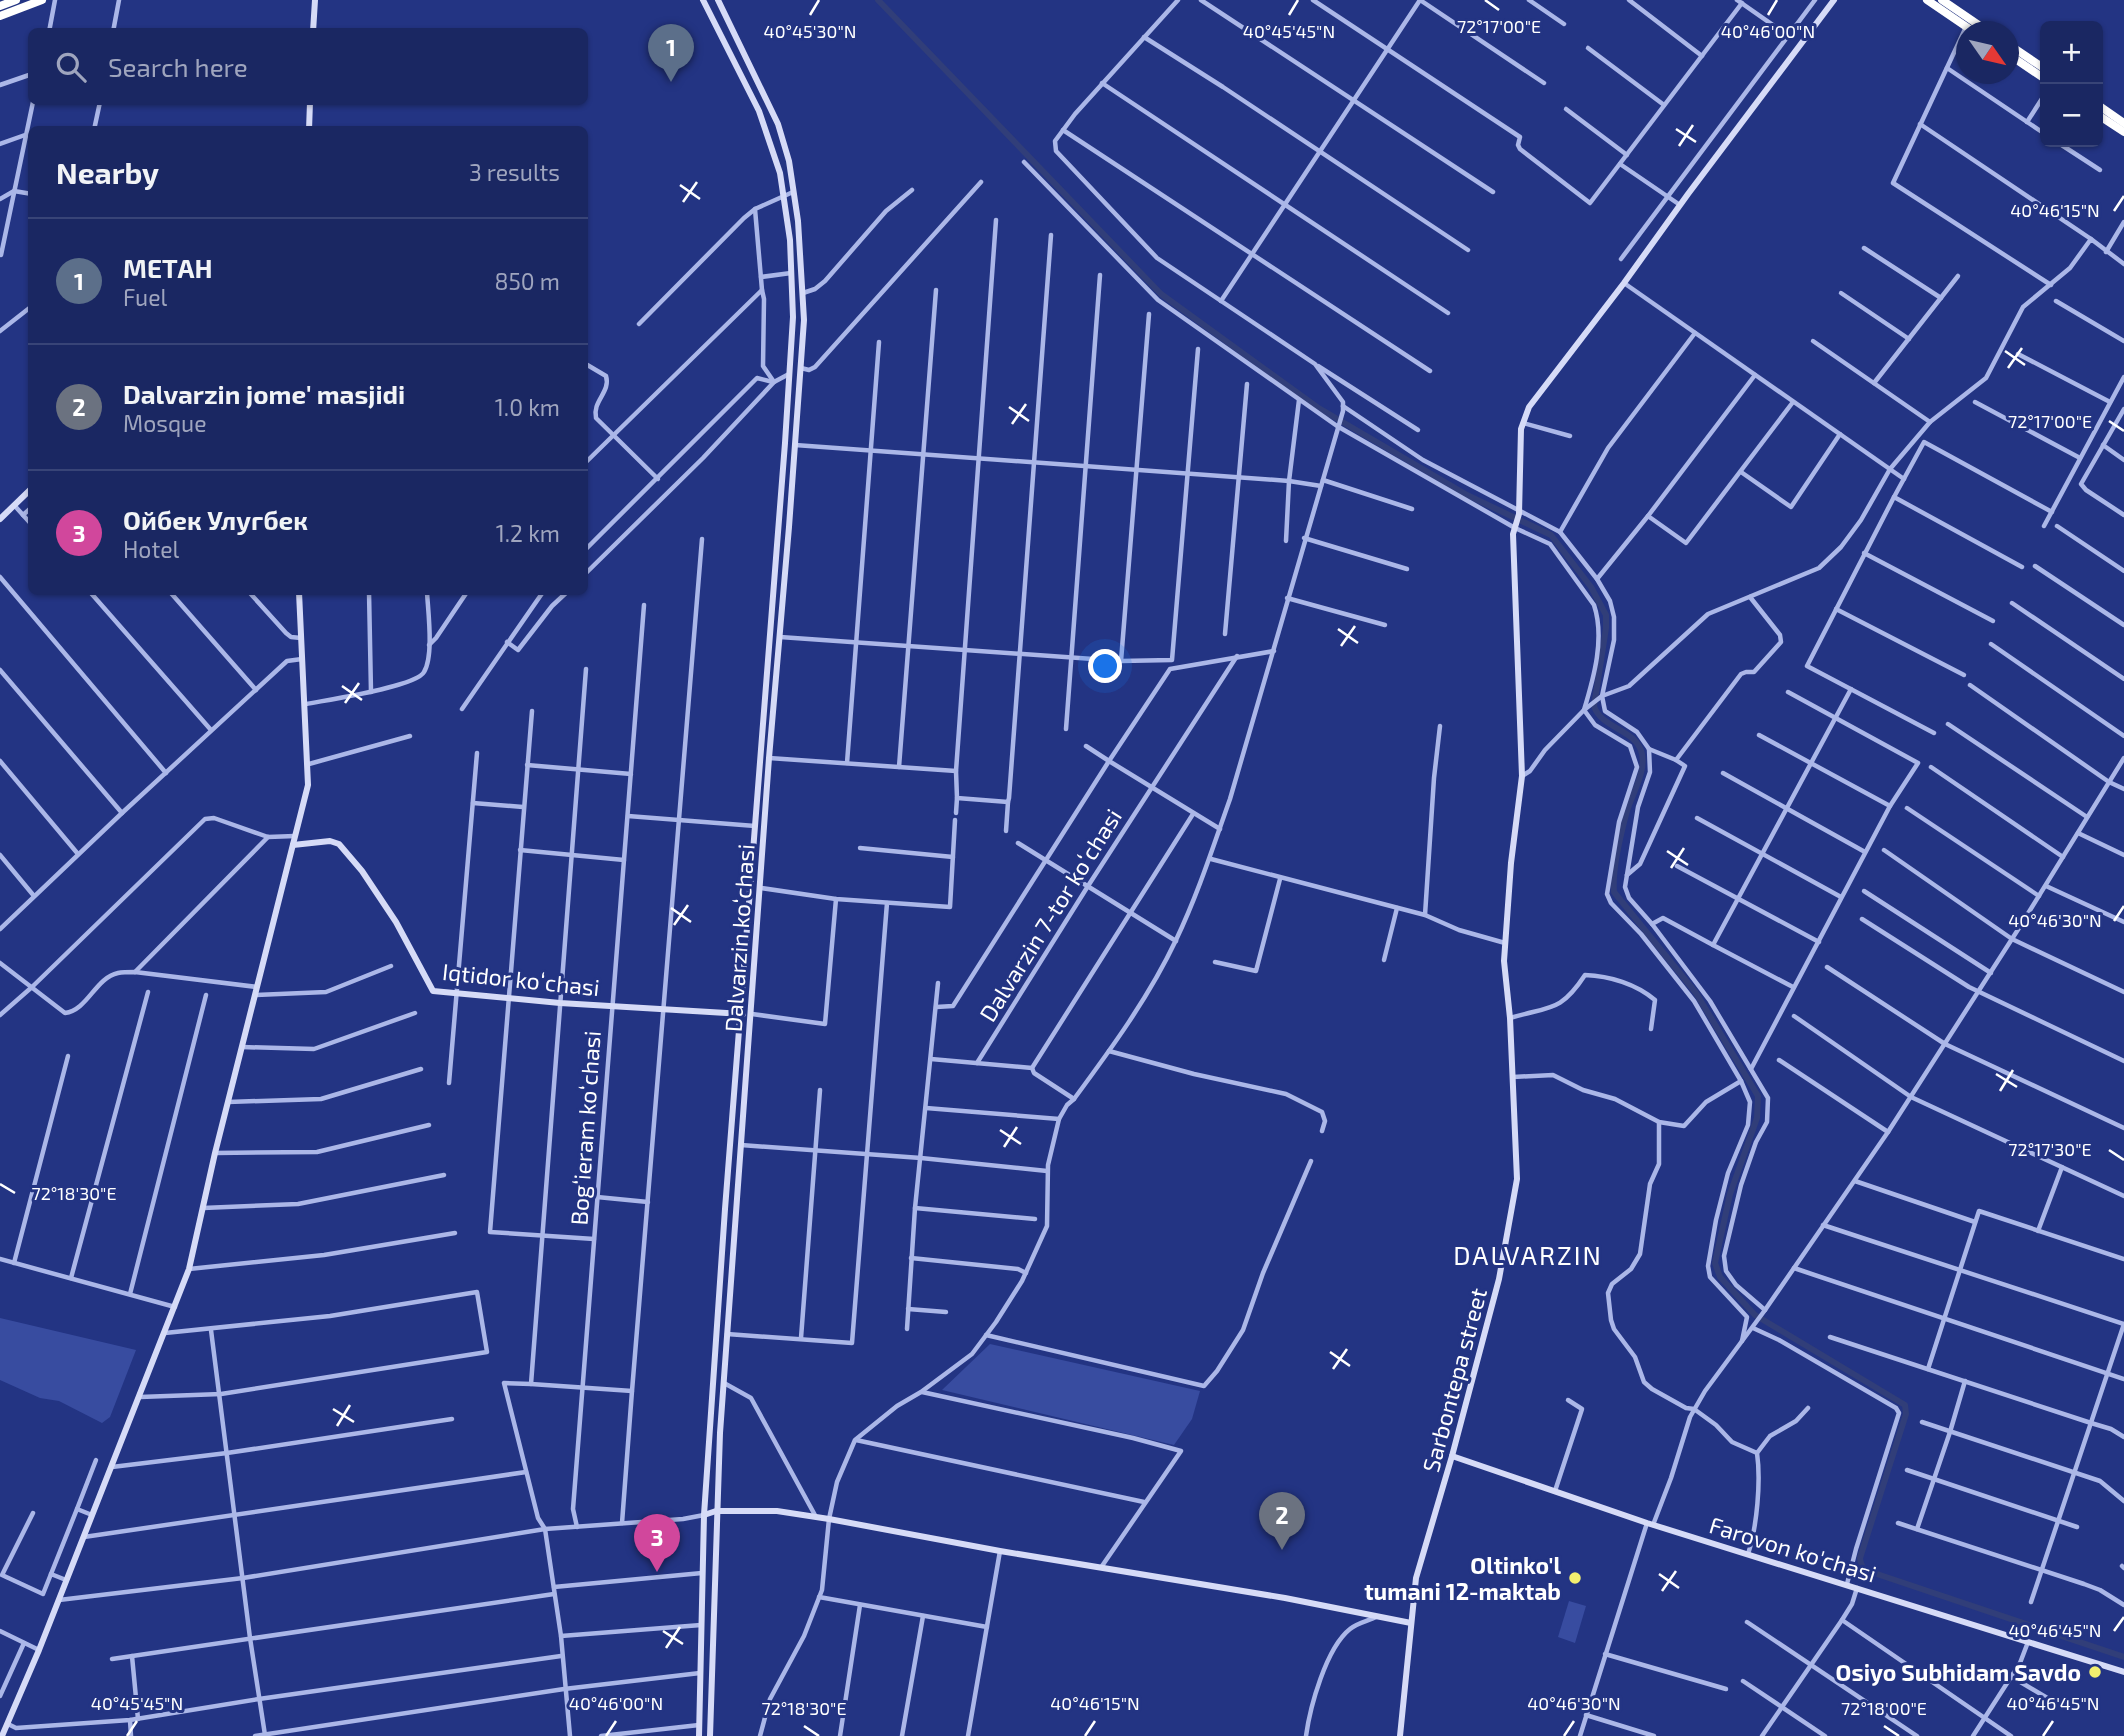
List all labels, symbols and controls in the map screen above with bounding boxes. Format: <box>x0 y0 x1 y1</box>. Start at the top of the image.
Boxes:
text: 72°17'00"E <box>1457 15 1541 37</box>
text: 40°45'30"N <box>764 20 856 42</box>
text: 40°45'45"N <box>1243 20 1335 42</box>
text: 40°46'00"N <box>1721 20 1815 42</box>
north arrow <box>1956 21 2019 84</box>
map controls <box>2040 21 2103 147</box>
button: + <box>2040 21 2103 84</box>
pin: 1 <box>648 24 694 82</box>
search box <box>28 28 588 105</box>
icon: search <box>52 48 90 86</box>
text: Search here <box>108 51 248 82</box>
button: − <box>2040 84 2103 147</box>
text: Nearby <box>56 154 159 190</box>
text: 3 results <box>469 158 560 186</box>
text: 40°46'15"N <box>2010 199 2100 221</box>
text: МЕТАН <box>123 252 213 283</box>
text: 1 <box>74 267 84 295</box>
text: 850 m <box>495 267 560 295</box>
text: Fuel <box>123 283 167 311</box>
text: Dalvarzin jome' masjidi <box>123 378 405 409</box>
text: 2 <box>72 393 86 421</box>
text: 1.0 km <box>495 393 560 421</box>
text: Mosque <box>123 409 207 437</box>
text: 72°17'00"E <box>2008 410 2092 432</box>
text: Ойбек Улугбек <box>123 504 308 535</box>
text: 3 <box>72 519 86 547</box>
text: 1.2 km <box>496 519 560 547</box>
text: Hotel <box>123 535 179 563</box>
your location <box>1088 649 1122 683</box>
street label: Dalvarzin 7-tor koʻchasi <box>973 803 1127 1027</box>
street label: Dalvarzin koʻchasi <box>718 843 760 1033</box>
text: 40°46'30"N <box>2008 909 2102 931</box>
street label: Iqtidor koʻchasi <box>441 957 601 1001</box>
street label: Bogʻieram koʻchasi <box>564 1030 606 1226</box>
text: 72°17'30"E <box>2008 1138 2092 1160</box>
text: 72°18'30"E <box>31 1182 117 1204</box>
district label: DALVARZIN <box>1453 1239 1603 1270</box>
street label: Sarbontepa street <box>1416 1285 1492 1475</box>
pin: 2 <box>1259 1492 1305 1550</box>
street label: Farovon ko'chasi <box>1706 1510 1880 1588</box>
pin: 3 <box>634 1514 680 1572</box>
place label: Oltinko'l tumani 12-maktab <box>1364 1551 1561 1605</box>
marker: Oltinko'l tumani 12-maktab <box>1567 1570 1583 1586</box>
text: 40°46'45"N <box>2009 1619 2102 1641</box>
place label: Osiyo Subhidam Savdo <box>1836 1658 2081 1686</box>
marker: Osiyo Subhidam Savdo <box>2087 1664 2103 1680</box>
text: 40°45'45"N <box>91 1692 183 1714</box>
text: 40°46'00"N <box>569 1692 663 1714</box>
text: 40°46'15"N <box>1050 1692 1140 1714</box>
text: 40°46'30"N <box>1527 1692 1621 1714</box>
text: 40°46'45"N <box>2007 1692 2100 1714</box>
text: 72°18'30"E <box>761 1697 847 1719</box>
text: 72°18'00"E <box>1841 1697 1927 1719</box>

